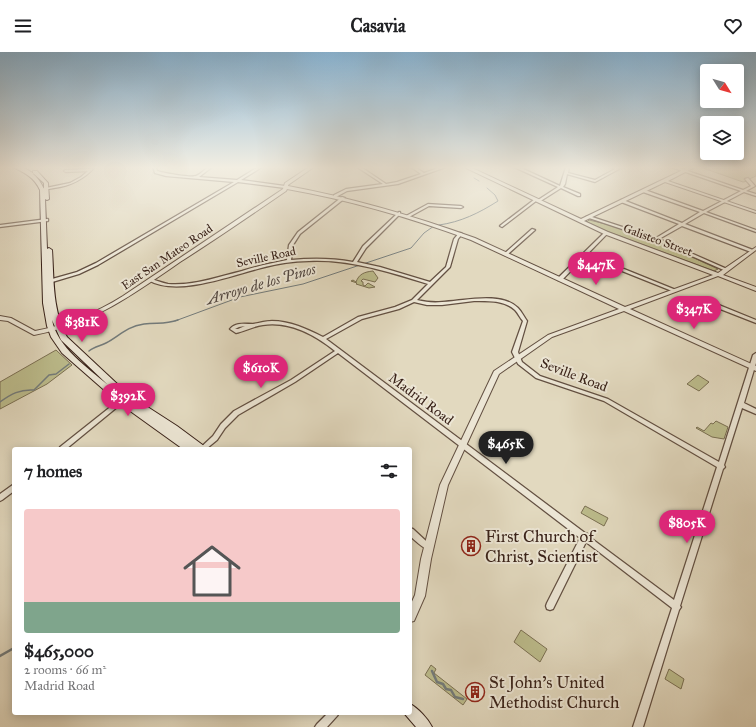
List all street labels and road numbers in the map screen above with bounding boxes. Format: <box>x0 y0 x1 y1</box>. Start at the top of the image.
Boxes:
street label: East San Mateo Road <box>119 221 215 293</box>
street label: Galisteo Street <box>622 221 695 259</box>
street label: Seville Road <box>235 244 297 270</box>
street label: Seville Road <box>538 354 610 396</box>
street label: Madrid Road <box>385 369 457 429</box>

